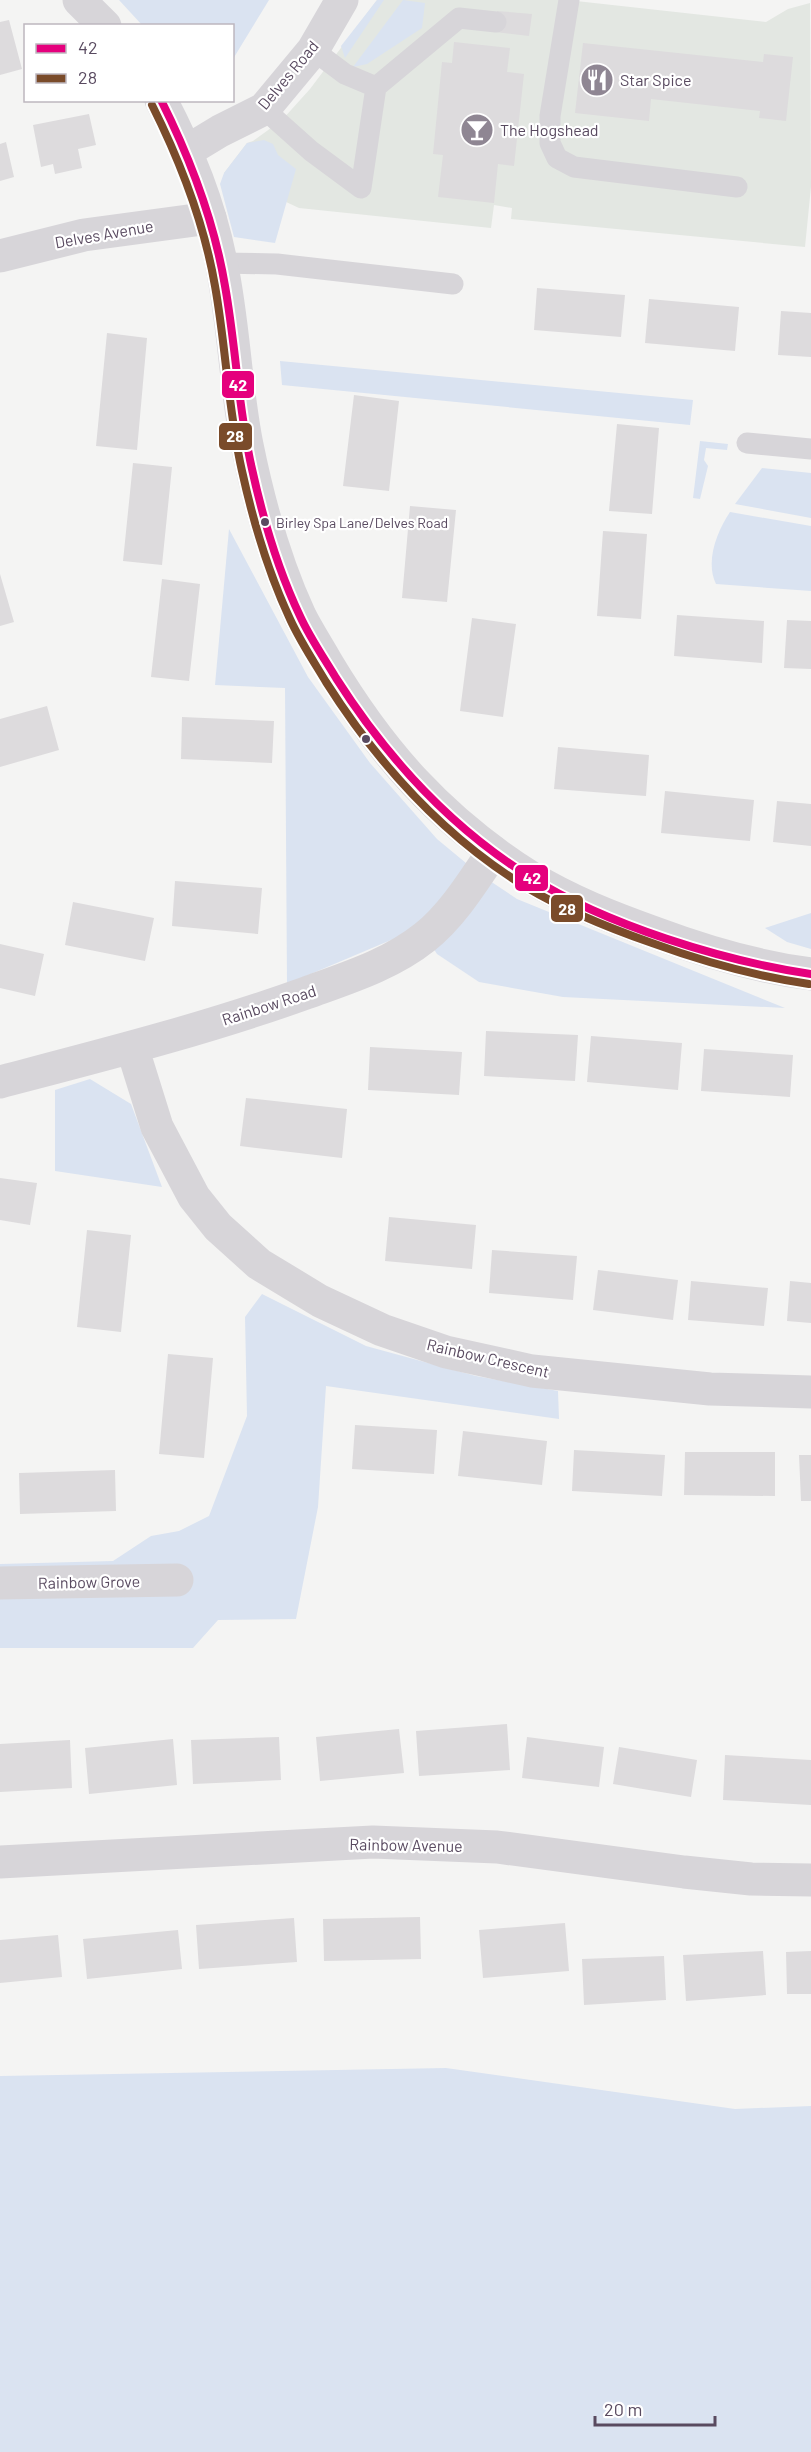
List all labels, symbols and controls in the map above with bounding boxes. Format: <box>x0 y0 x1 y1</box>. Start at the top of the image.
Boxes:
legend <box>24 24 234 102</box>
text: 42 <box>78 36 98 58</box>
street label: Delves Road <box>253 36 322 113</box>
restaurant icon: Star Spice <box>579 62 615 98</box>
text: 28 <box>78 66 97 88</box>
place label: Star Spice <box>620 70 691 89</box>
bar icon: The Hogshead <box>459 112 495 148</box>
place label: The Hogshead <box>500 120 599 139</box>
street label: Delves Avenue <box>53 216 155 252</box>
line badge: 42 <box>221 370 255 399</box>
text: 42 <box>229 375 247 394</box>
line badge: 28 <box>218 422 253 451</box>
text: 28 <box>226 426 244 445</box>
place label: Birley Spa Lane/Delves Road <box>276 514 448 531</box>
marker: Birley Spa Lane/Delves Road <box>259 516 271 528</box>
unlabelled marker <box>360 733 372 745</box>
line badge: 42 <box>514 864 549 892</box>
text: 42 <box>523 868 541 887</box>
line badge: 28 <box>550 894 584 923</box>
text: 28 <box>558 899 576 918</box>
street label: Rainbow Road <box>219 980 318 1029</box>
street label: Rainbow Crescent <box>425 1334 551 1381</box>
street label: Rainbow Grove <box>38 1571 140 1592</box>
street label: Rainbow Avenue <box>349 1834 463 1855</box>
scale bar <box>595 2389 715 2427</box>
text: 20 m <box>604 2398 642 2420</box>

